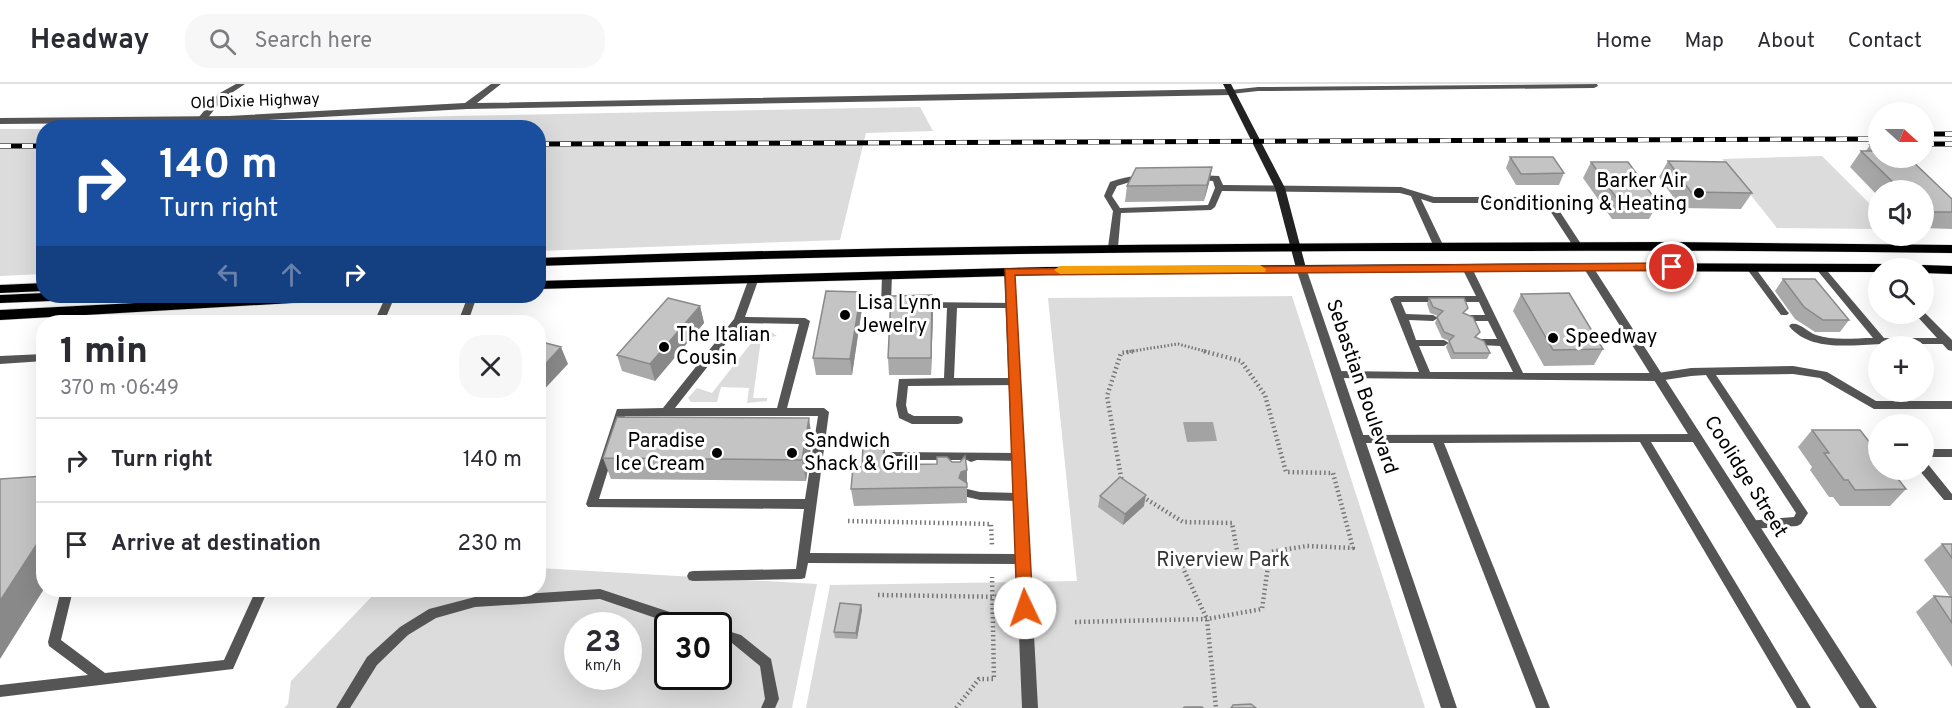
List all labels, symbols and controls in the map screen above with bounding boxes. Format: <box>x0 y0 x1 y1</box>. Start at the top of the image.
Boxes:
search box <box>185 14 605 68</box>
text: Headway <box>30 23 149 59</box>
icon: search <box>206 25 239 58</box>
text: Search here <box>254 28 372 55</box>
text: Home <box>1596 28 1652 55</box>
text: Map <box>1685 28 1724 55</box>
text: About <box>1757 28 1815 55</box>
text: Contact <box>1848 28 1922 55</box>
street label: Old Dixie Highway <box>190 90 320 114</box>
north arrow <box>1868 102 1934 168</box>
map controls <box>1868 102 1934 480</box>
text: 140 m <box>159 140 278 193</box>
icon: right <box>60 144 138 222</box>
place label: Barker Air Conditioning & Heating <box>1480 169 1687 218</box>
button: sound <box>1868 180 1934 246</box>
marker: Barker Air Conditioning & Heating <box>1692 186 1706 200</box>
text: Turn right <box>159 192 278 226</box>
pin <box>1646 241 1697 292</box>
icon: arrive <box>1655 250 1688 283</box>
icon: left <box>212 258 245 291</box>
icon: ahead <box>275 258 308 291</box>
icon: right <box>338 258 371 291</box>
button: search <box>1868 258 1934 324</box>
place label: Lisa Lynn Jewelry <box>857 291 942 340</box>
street label: Sebastian Boulevard <box>1319 296 1403 478</box>
marker: Lisa Lynn Jewelry <box>838 308 852 322</box>
place label: The Italian Cousin <box>676 323 771 372</box>
place label: Speedway <box>1565 325 1657 351</box>
text: 1 min <box>60 330 148 376</box>
marker: Speedway <box>1546 331 1560 345</box>
button: close <box>459 335 522 398</box>
button: + <box>1868 336 1934 402</box>
marker: The Italian Cousin <box>657 340 671 354</box>
text: 370 m · 06:49 <box>60 376 179 402</box>
street label: Coolidge Street <box>1697 411 1793 543</box>
button: − <box>1868 414 1934 480</box>
place label: Paradise Ice Cream <box>615 429 705 478</box>
place label: Sandwich Shack & Grill <box>804 429 919 478</box>
icon: right <box>60 444 93 477</box>
marker: Paradise Ice Cream <box>710 446 724 460</box>
marker: Sandwich Shack & Grill <box>785 446 799 460</box>
text: Turn right <box>111 447 213 474</box>
text: 140 m <box>463 447 522 474</box>
icon: arrive <box>60 528 93 561</box>
text: Arrive at destination <box>111 531 321 558</box>
text: 230 m <box>458 531 522 558</box>
park label: Riverview Park <box>1156 548 1290 574</box>
position arrow <box>993 576 1057 640</box>
speed limit sign: 30 <box>654 612 732 690</box>
text: 23 <box>585 625 621 662</box>
text: km/h <box>585 657 621 676</box>

